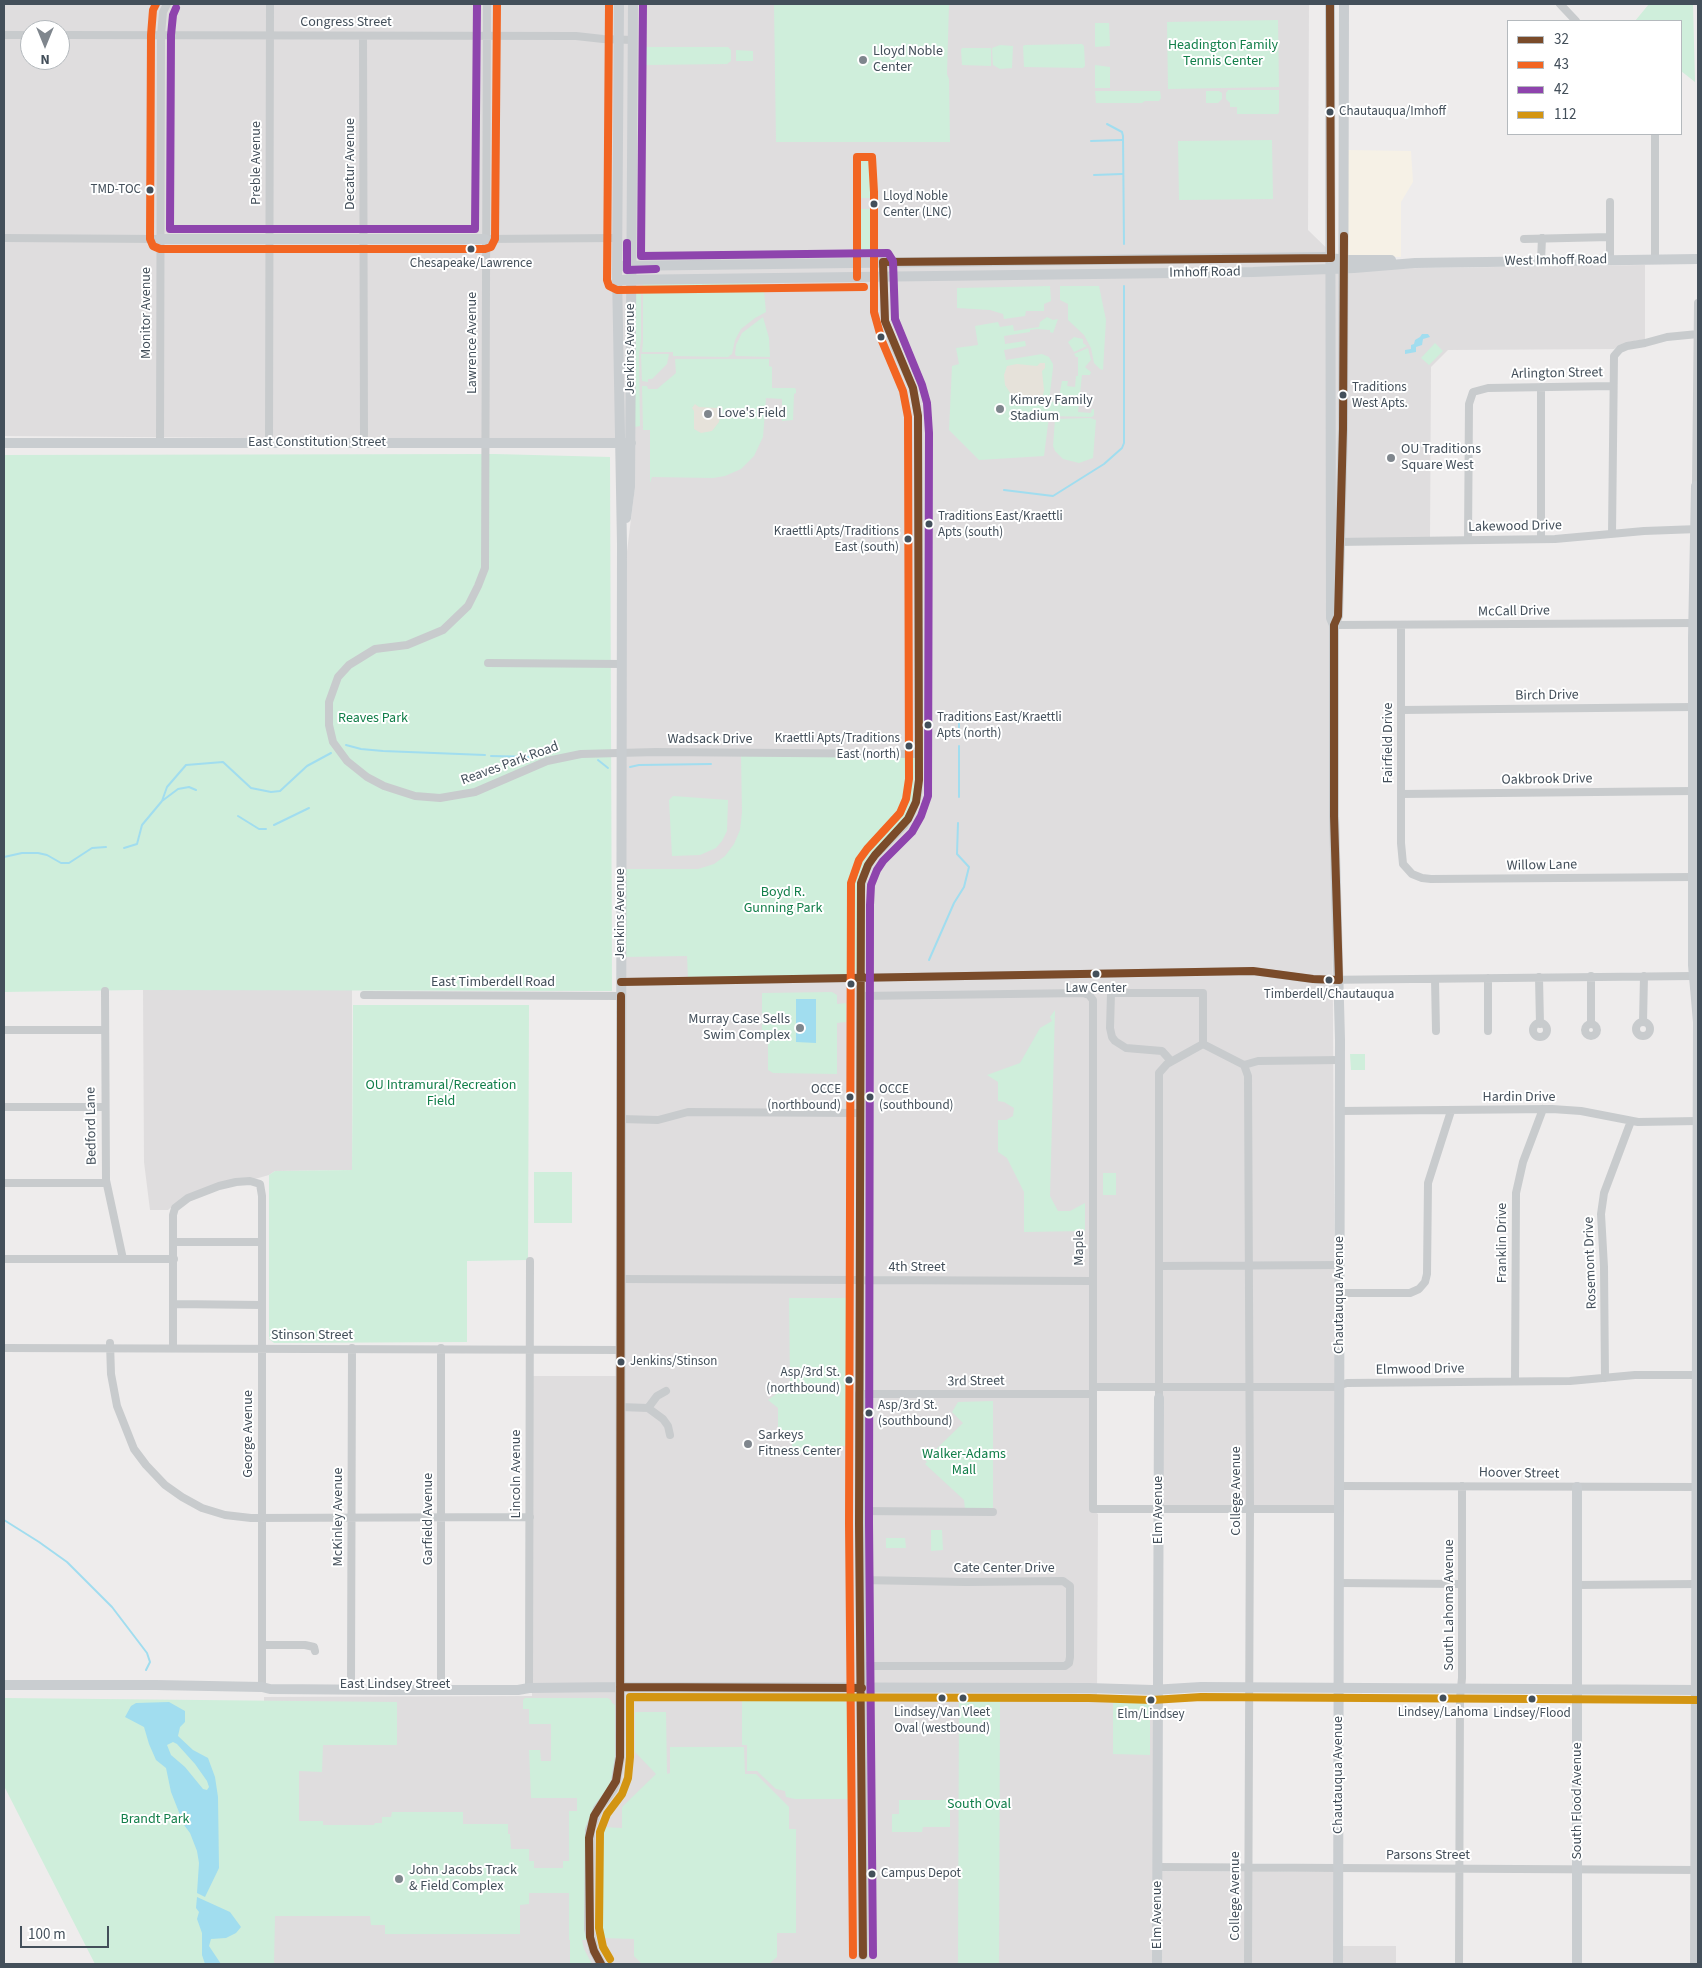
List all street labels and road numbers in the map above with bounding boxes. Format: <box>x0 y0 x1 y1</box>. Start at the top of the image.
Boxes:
street label: Congress Street <box>300 15 392 31</box>
street label: Decatur Avenue <box>343 118 359 210</box>
street label: Preble Avenue <box>249 121 265 205</box>
street label: West Imhoff Road <box>1505 252 1607 270</box>
street label: Imhoff Road <box>1169 264 1241 282</box>
street label: Monitor Avenue <box>139 267 155 359</box>
street label: Lawrence Avenue <box>465 292 481 394</box>
street label: Jenkins Avenue <box>623 303 639 395</box>
street label: Arlington Street <box>1511 365 1603 383</box>
street label: East Constitution Street <box>248 435 386 451</box>
street label: Lakewood Drive <box>1468 518 1562 536</box>
street label: McCall Drive <box>1478 603 1550 621</box>
street label: Birch Drive <box>1515 687 1579 705</box>
street label: Fairfield Drive <box>1381 703 1397 783</box>
street label: Wadsack Drive <box>668 732 752 748</box>
street label: Reaves Park Road <box>459 739 561 789</box>
street label: Oakbrook Drive <box>1501 771 1593 789</box>
street label: Willow Lane <box>1507 857 1577 875</box>
street label: Jenkins Avenue <box>613 868 629 960</box>
street label: East Timberdell Road <box>431 975 555 991</box>
street label: Bedford Lane <box>83 1087 101 1165</box>
street label: Hardin Drive <box>1483 1090 1555 1106</box>
street label: Franklin Drive <box>1495 1203 1511 1283</box>
street label: Rosemont Drive <box>1581 1216 1601 1310</box>
street label: Maple <box>1072 1230 1088 1266</box>
street label: Chautauqua Avenue <box>1332 1236 1348 1354</box>
street label: 4th Street <box>888 1260 946 1276</box>
street label: Stinson Street <box>271 1328 353 1344</box>
street label: Elmwood Drive <box>1376 1361 1464 1379</box>
street label: 3rd Street <box>947 1373 1005 1391</box>
street label: George Avenue <box>241 1390 257 1478</box>
street label: Lincoln Avenue <box>509 1430 525 1518</box>
street label: College Avenue <box>1229 1446 1245 1536</box>
street label: Hoover Street <box>1479 1465 1559 1483</box>
street label: McKinley Avenue <box>331 1468 347 1566</box>
street label: Garfield Avenue <box>421 1473 437 1565</box>
street label: Elm Avenue <box>1151 1476 1167 1544</box>
street label: South Lahoma Avenue <box>1442 1539 1458 1671</box>
street label: Cate Center Drive <box>953 1561 1055 1577</box>
street label: East Lindsey Street <box>340 1677 450 1693</box>
street label: Chautauqua Avenue <box>1331 1716 1347 1834</box>
street label: South Flood Avenue <box>1570 1742 1586 1860</box>
street label: Parsons Street <box>1386 1848 1470 1864</box>
street label: College Avenue <box>1228 1851 1244 1941</box>
street label: Elm Avenue <box>1150 1881 1166 1949</box>

